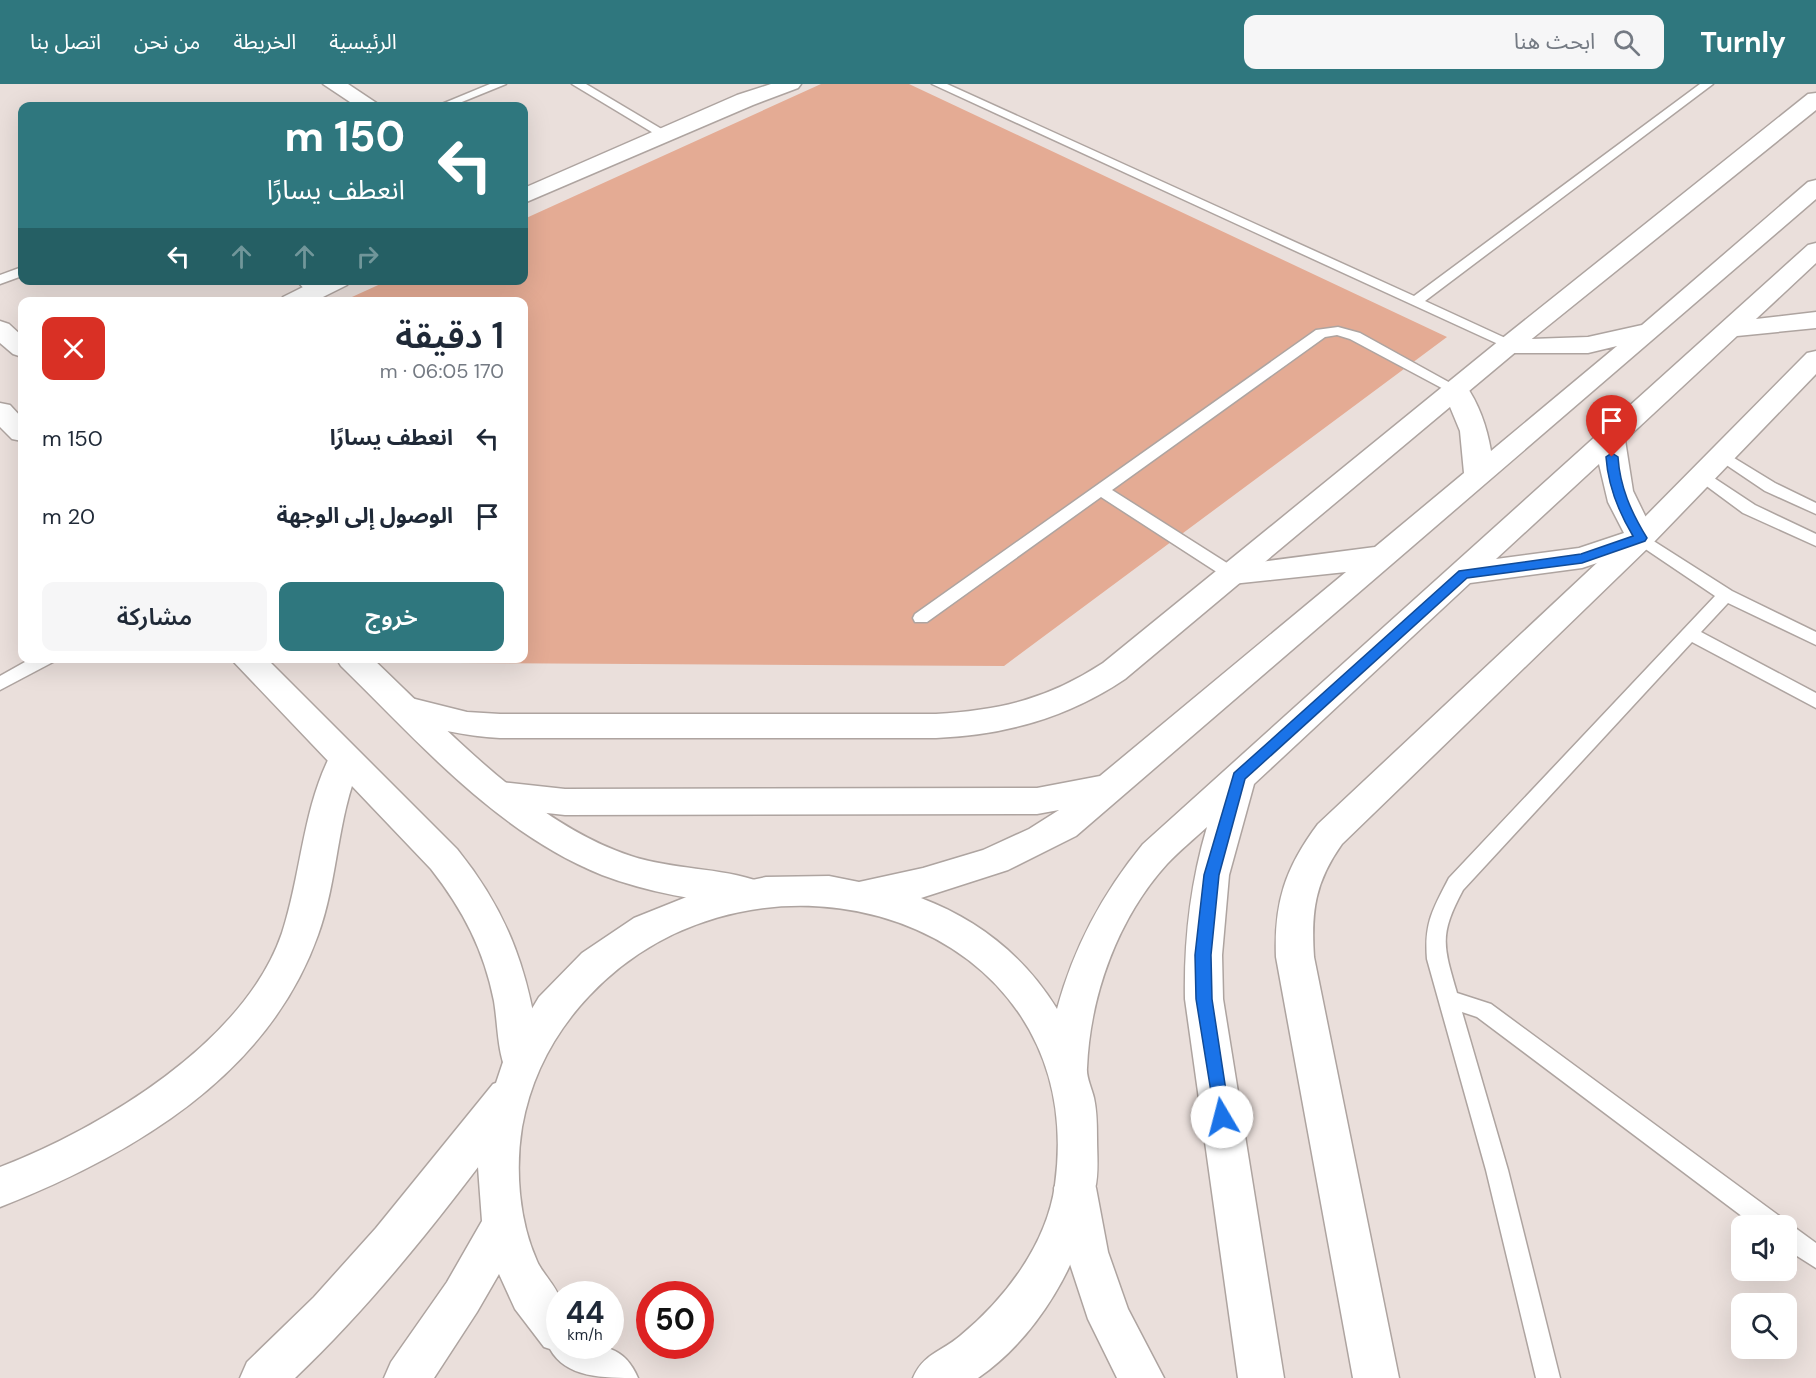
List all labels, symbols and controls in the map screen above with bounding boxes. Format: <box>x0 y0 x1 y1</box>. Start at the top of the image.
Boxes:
search box <box>1244 15 1664 69</box>
text: Turnly <box>1700 24 1786 61</box>
icon: search <box>1610 26 1643 59</box>
text: ابحث هنا <box>1514 27 1595 56</box>
text: اتصل بنا <box>30 28 101 56</box>
text: من نحن <box>134 28 200 56</box>
text: الخريطة <box>233 28 296 56</box>
text: الرئيسية <box>329 28 397 56</box>
text: 150 m <box>285 109 405 164</box>
icon: left <box>426 126 504 204</box>
text: انعطف يسارًا <box>267 172 405 207</box>
icon: left <box>162 240 195 273</box>
icon: ahead <box>225 240 258 273</box>
icon: ahead <box>288 240 321 273</box>
icon: right <box>351 240 384 273</box>
text: 1 دقيقة <box>395 312 504 359</box>
button: close <box>42 317 105 380</box>
text: 170 m · 06:05 <box>380 358 504 384</box>
pin <box>1586 395 1637 457</box>
icon: arrive <box>1595 404 1628 437</box>
icon: left <box>471 422 504 455</box>
text: انعطف يسارًا <box>330 423 453 452</box>
text: 150 m <box>42 424 103 453</box>
icon: arrive <box>471 500 504 533</box>
text: الوصول إلى الوجهة <box>277 501 453 530</box>
text: 20 m <box>42 502 95 531</box>
button: مشاركة <box>42 582 267 651</box>
button: خروج <box>279 582 504 651</box>
position arrow <box>1190 1085 1254 1149</box>
map controls <box>1731 1215 1797 1359</box>
button: sound <box>1731 1215 1797 1281</box>
speed limit sign: 50 <box>636 1281 714 1359</box>
text: 44 <box>566 1293 605 1332</box>
button: search <box>1731 1293 1797 1359</box>
text: km/h <box>567 1325 603 1345</box>

